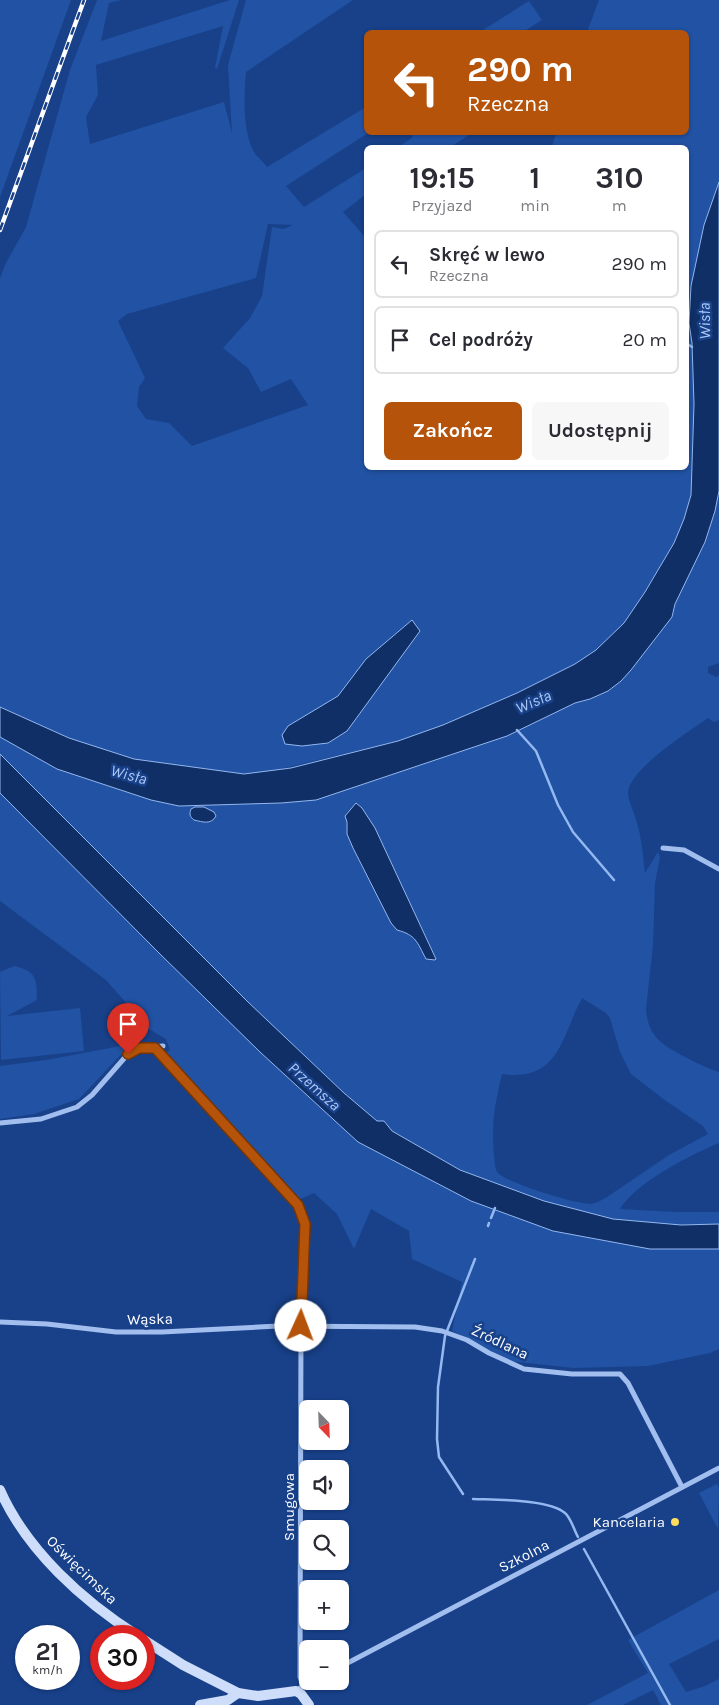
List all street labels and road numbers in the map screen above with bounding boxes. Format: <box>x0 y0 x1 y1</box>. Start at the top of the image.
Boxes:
street label: Wąska <box>127 1310 173 1328</box>
street label: Źródlana <box>468 1321 532 1363</box>
street label: Smugowa <box>280 1473 298 1541</box>
street label: Oświęcimska <box>43 1532 121 1608</box>
street label: Szkolna <box>496 1536 552 1576</box>

